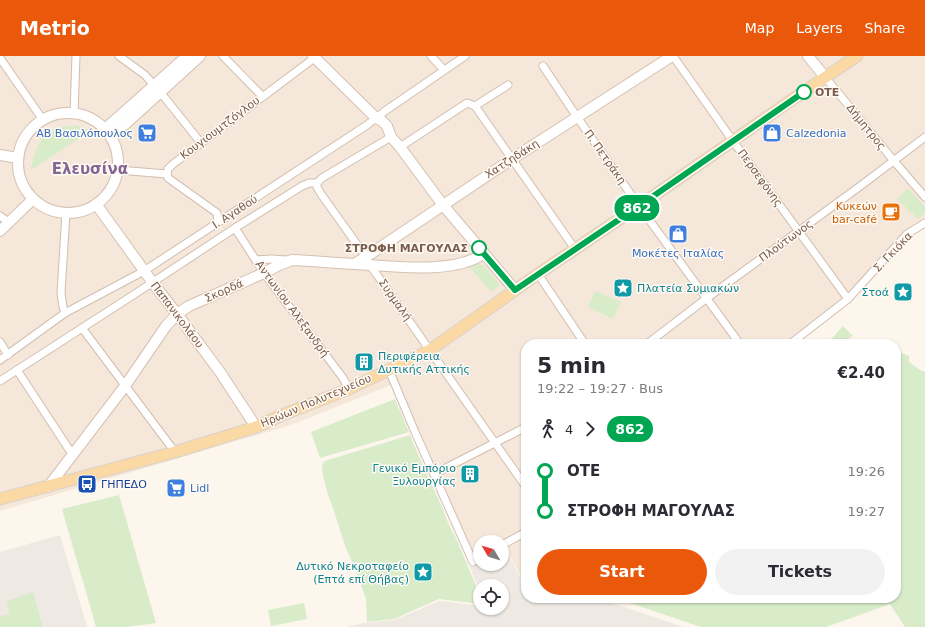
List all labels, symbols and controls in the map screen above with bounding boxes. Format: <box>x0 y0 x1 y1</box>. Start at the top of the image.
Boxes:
text: Metrio <box>20 17 90 39</box>
text: Map <box>745 20 774 36</box>
text: Layers <box>796 20 843 36</box>
text: Share <box>865 20 905 36</box>
marker: ΟΤΕ <box>796 84 812 100</box>
place label: ΟΤΕ <box>815 86 839 99</box>
street label: Κουγιουμτζόγλου <box>178 94 262 162</box>
street label: Δήμητρος <box>844 101 888 153</box>
supermarket icon: ΑΒ Βασιλόπουλος <box>136 122 158 144</box>
shop icon: Calzedonia <box>761 122 783 144</box>
place label: ΑΒ Βασιλόπουλος <box>36 127 133 140</box>
street label: Π. Πετράκη <box>581 127 629 187</box>
place label: Calzedonia <box>786 127 847 140</box>
street label: Χατζηδάκη <box>483 137 541 181</box>
street label: Περσεφόνης <box>735 147 785 209</box>
district label: Ελευσίνα <box>52 160 128 178</box>
street label: Ι. Αγαθού <box>210 193 260 231</box>
line badge: 862 <box>614 195 660 221</box>
text: 862 <box>622 200 652 216</box>
place label: Κυκεών bar-café <box>832 200 877 226</box>
cafe icon: Κυκεών bar-café <box>880 201 902 223</box>
street label: Πλούτωνος <box>757 217 815 265</box>
shop icon: Μοκέτες Ιταλίας <box>667 223 689 245</box>
street label: Σ. Γκιόκα <box>871 229 915 275</box>
marker: ΣΤΡΟΦΗ ΜΑΓΟΥΛΑΣ <box>471 240 487 256</box>
place label: ΣΤΡΟΦΗ ΜΑΓΟΥΛΑΣ <box>345 242 468 255</box>
place label: Μοκέτες Ιταλίας <box>632 247 724 260</box>
street label: Αντωνίου Αλεξανδρή <box>253 258 331 360</box>
street label: Σκορδά <box>203 277 245 305</box>
street label: Συρμαλή <box>376 277 414 323</box>
place icon: Πλατεία Συμιακών <box>612 277 634 299</box>
street label: Παπανικολάου <box>148 279 206 351</box>
place icon: Στοά <box>892 281 914 303</box>
place label: Πλατεία Συμιακών <box>637 282 739 295</box>
place label: Στοά <box>861 286 889 299</box>
place label: Περιφέρεια Δυτικής Αττικής <box>378 350 470 376</box>
building icon: Περιφέρεια Δυτικής Αττικής <box>353 351 375 373</box>
text: 5 min <box>537 353 606 378</box>
text: €2.40 <box>838 364 885 382</box>
street label: Ηρώων Πολυτεχνείου <box>259 372 373 430</box>
text: 19:22 – 19:27 · Bus <box>537 381 663 396</box>
icon: walk <box>537 418 559 440</box>
icon: forward <box>579 418 601 440</box>
text: 862 <box>615 421 645 437</box>
text: 4 <box>565 422 573 437</box>
place label: Γενικό Εμπόριο Ξυλουργίας <box>373 462 456 488</box>
text: ΟΤΕ <box>567 462 600 480</box>
building icon: Γενικό Εμπόριο Ξυλουργίας <box>459 463 481 485</box>
text: 19:26 <box>848 464 885 479</box>
bus stop icon: ΓΗΠΕΔΟ <box>76 473 98 495</box>
supermarket icon: Lidl <box>165 477 187 499</box>
place label: ΓΗΠΕΔΟ <box>101 478 147 491</box>
place label: Lidl <box>190 482 209 495</box>
text: ΣΤΡΟΦΗ ΜΑΓΟΥΛΑΣ <box>567 502 735 520</box>
text: 19:27 <box>848 504 885 519</box>
north arrow <box>473 535 509 571</box>
map controls <box>473 535 509 615</box>
button: Start <box>537 549 707 595</box>
button: Tickets <box>715 549 885 595</box>
place label: Δυτικό Νεκροταφείο (Επτά επί Θήβας) <box>296 560 409 586</box>
place icon: Δυτικό Νεκροταφείο (Επτά επί Θήβας) <box>412 561 434 583</box>
button: locate <box>473 579 509 615</box>

